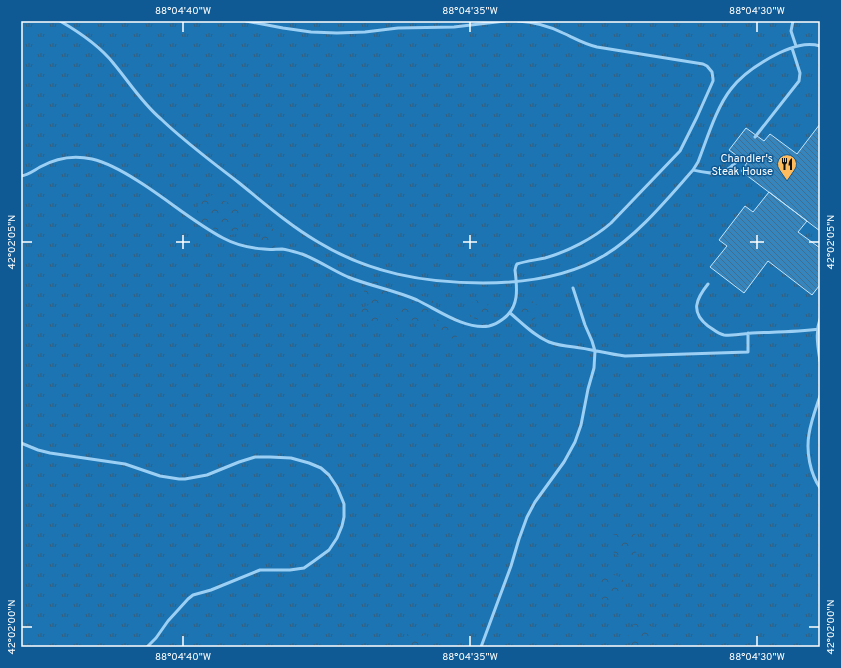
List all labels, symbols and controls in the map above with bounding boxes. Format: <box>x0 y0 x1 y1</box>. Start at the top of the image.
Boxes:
text: 88°04'40"W <box>155 5 211 18</box>
text: 88°04'35"W <box>442 5 498 18</box>
text: 88°04'30"W <box>729 5 785 18</box>
place label: Chandler's Steak House <box>711 152 773 179</box>
restaurant icon: Chandler's Steak House <box>776 153 798 181</box>
text: 42°02'05"N <box>6 215 19 269</box>
text: 42°02'05"N <box>825 215 838 269</box>
text: 42°02'00"N <box>6 600 19 654</box>
text: 42°02'00"N <box>825 600 838 654</box>
text: 88°04'40"W <box>155 651 211 664</box>
text: 88°04'35"W <box>442 651 498 664</box>
text: 88°04'30"W <box>729 651 785 664</box>

